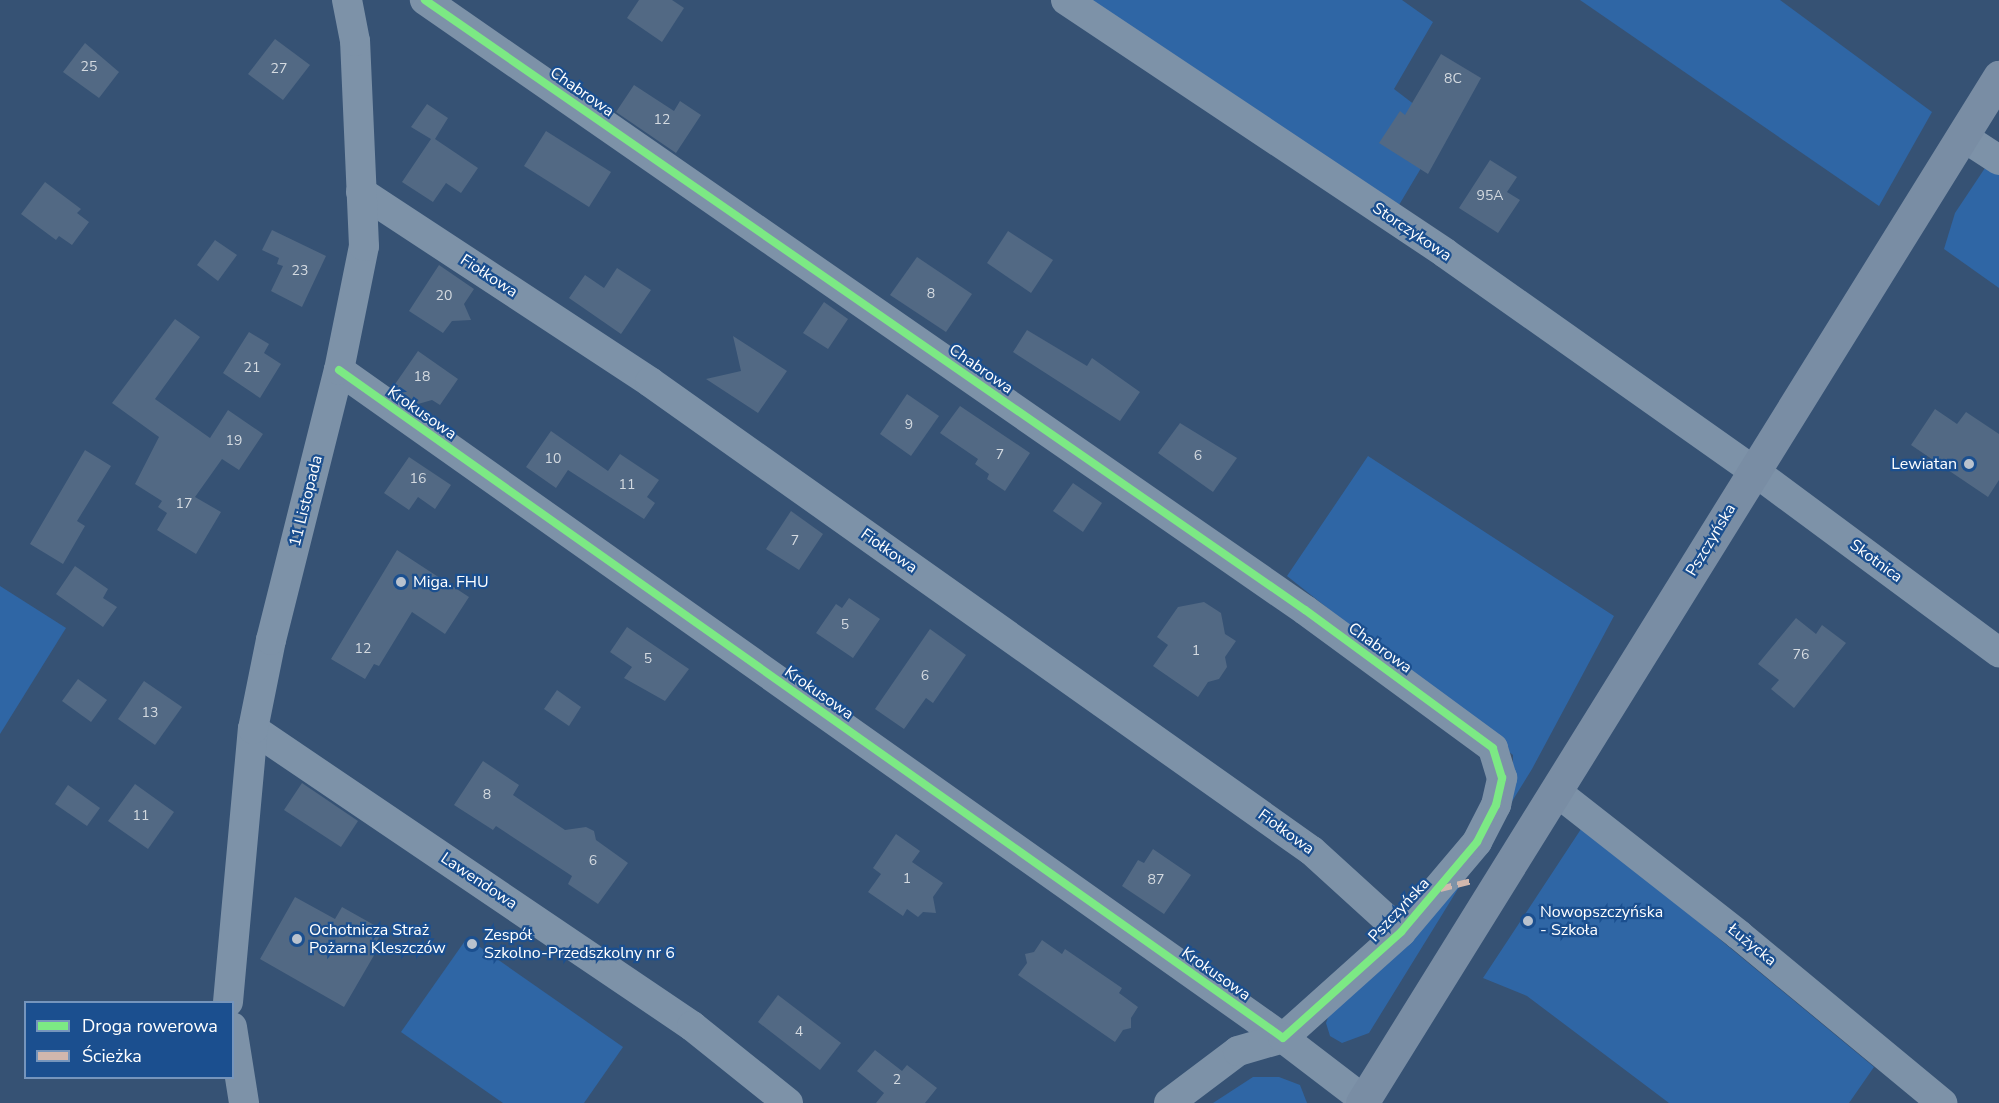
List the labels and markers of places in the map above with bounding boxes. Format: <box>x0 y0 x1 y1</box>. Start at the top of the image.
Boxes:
place label: Lewiatan <box>1891 454 1957 474</box>
marker: Lewiatan <box>1962 457 1976 471</box>
place label: Miga. FHU <box>413 572 489 592</box>
marker: Miga. FHU <box>394 575 408 589</box>
place label: Nowopszczyńska - Szkoła <box>1540 902 1663 940</box>
marker: Nowopszczyńska - Szkoła <box>1521 914 1535 928</box>
place label: Ochotnicza Straż Pożarna Kleszczów <box>309 920 446 958</box>
place label: Zespół Szkolno-Przedszkolny nr 6 <box>484 925 675 963</box>
marker: Ochotnicza Straż Pożarna Kleszczów <box>290 932 304 946</box>
marker: Zespół Szkolno-Przedszkolny nr 6 <box>465 937 479 951</box>

